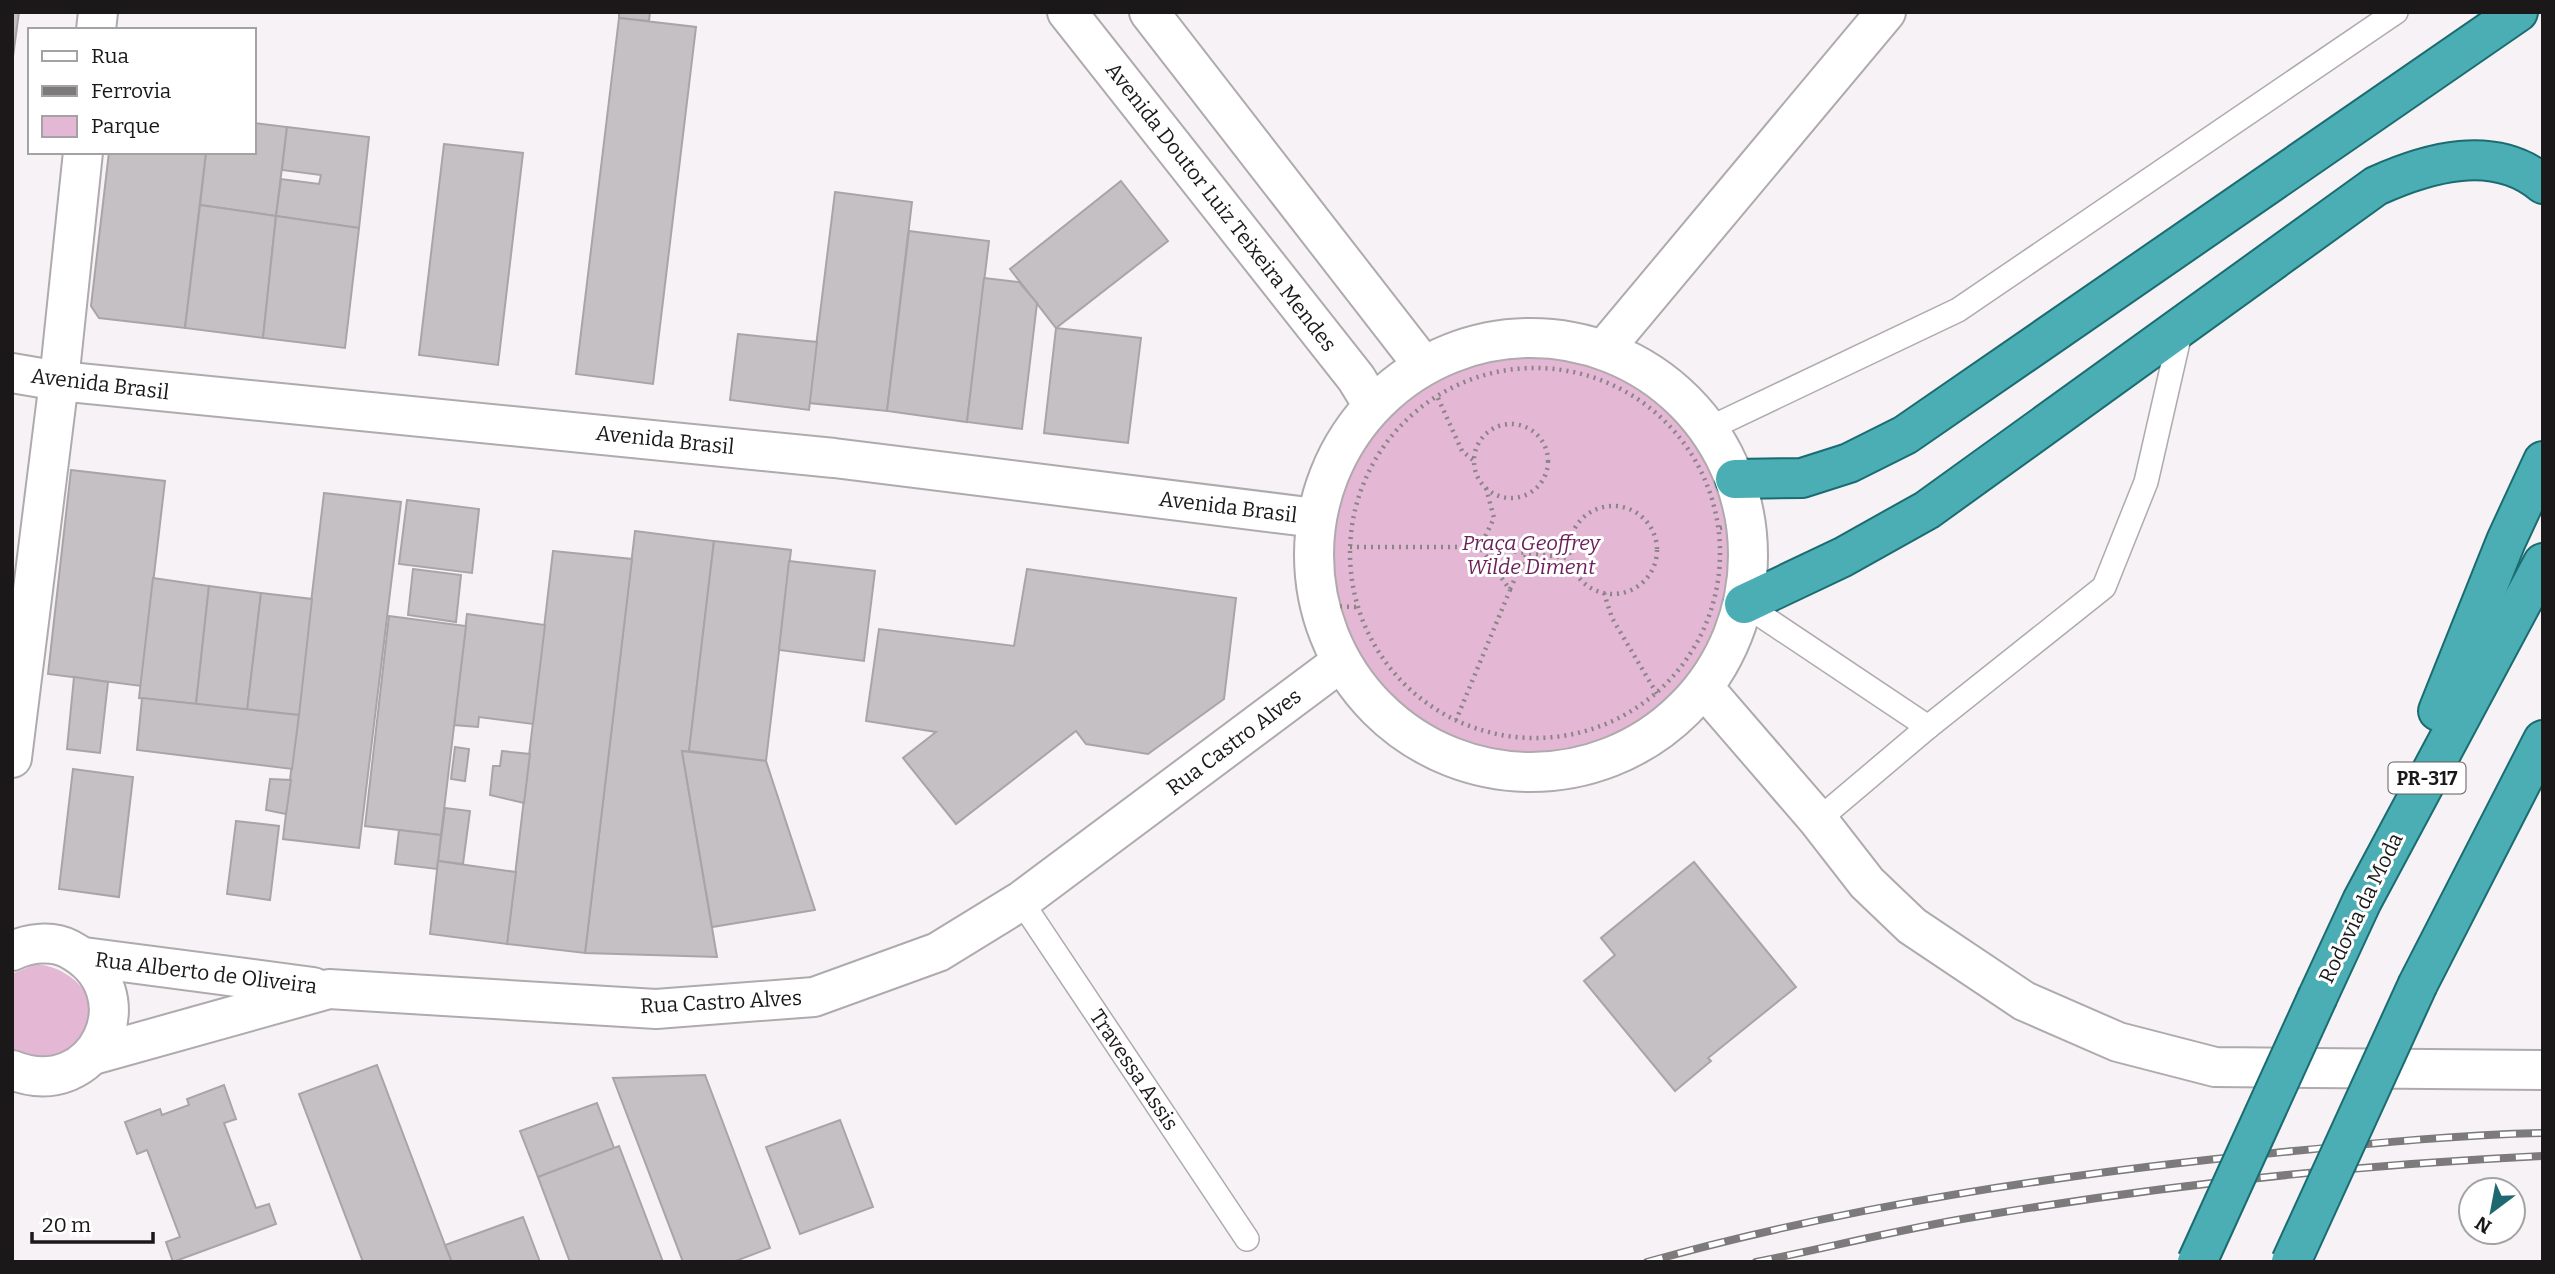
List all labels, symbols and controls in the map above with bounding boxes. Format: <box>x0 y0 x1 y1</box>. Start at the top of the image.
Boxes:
legend <box>28 28 256 154</box>
text: Rua <box>91 43 129 69</box>
street label: Avenida Doutor Luiz Teixeira Mendes <box>1100 57 1342 357</box>
text: Ferrovia <box>91 78 172 104</box>
text: Parque <box>91 113 160 139</box>
street label: Avenida Brasil <box>29 363 171 405</box>
street label: Avenida Brasil <box>595 420 735 460</box>
street label: Avenida Brasil <box>1157 486 1299 528</box>
park label: Praça Geoffrey Wilde Diment <box>1462 530 1601 580</box>
street label: Rua Castro Alves <box>1162 683 1306 801</box>
road number: PR-317 <box>2388 762 2466 793</box>
street label: Rodovia da Moda <box>2313 828 2409 987</box>
street label: Rua Alberto de Oliveira <box>94 946 319 1000</box>
street label: Rua Castro Alves <box>639 985 803 1019</box>
street label: Travessa Assis <box>1084 1005 1184 1135</box>
north arrow <box>2457 1176 2527 1246</box>
scale bar <box>32 1200 152 1244</box>
text: N <box>2471 1211 2496 1239</box>
text: 20 m <box>42 1212 91 1238</box>

